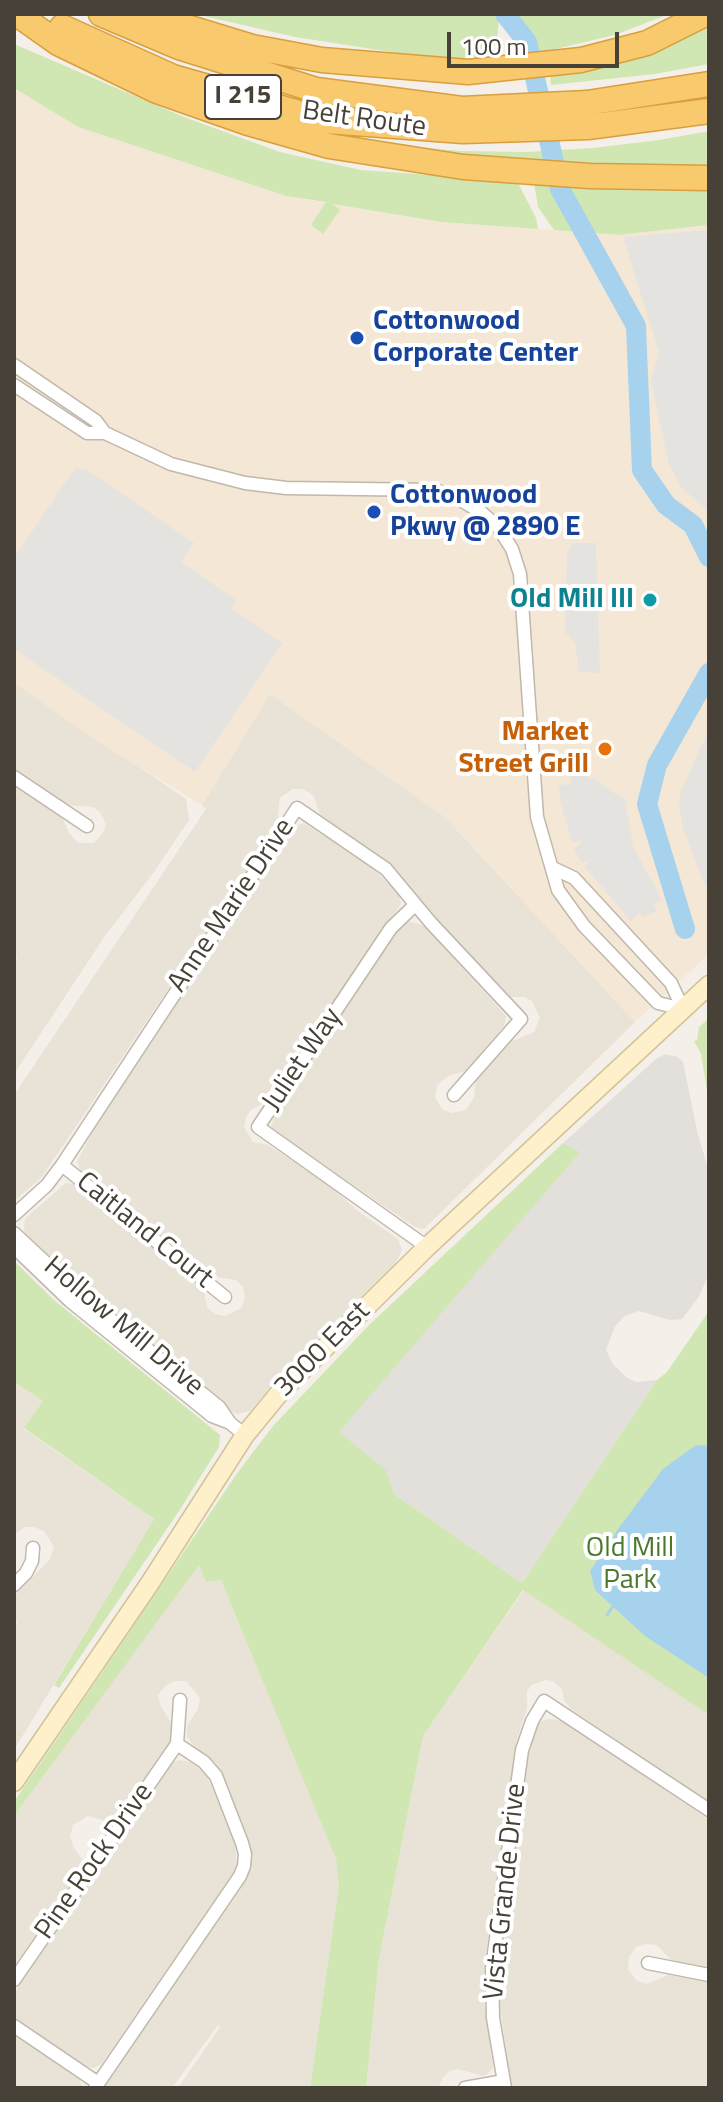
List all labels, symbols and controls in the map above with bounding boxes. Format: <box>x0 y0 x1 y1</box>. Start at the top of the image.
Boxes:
scale bar <box>451 16 623 66</box>
text: 100 m <box>461 28 527 64</box>
road number: I 215 <box>205 75 281 119</box>
street label: Belt Route <box>300 95 428 145</box>
place label: Cottonwood Corporate Center <box>373 305 578 371</box>
marker: Cottonwood Corporate Center <box>348 329 366 347</box>
place label: Cottonwood Pkwy @ 2890 E <box>390 479 580 545</box>
marker: Cottonwood Pkwy @ 2890 E <box>365 503 383 521</box>
place label: Old Mill III <box>510 583 634 617</box>
marker: Old Mill III <box>641 591 659 609</box>
place label: Market Street Grill <box>459 716 589 782</box>
marker: Market Street Grill <box>596 740 614 758</box>
street label: Anne Marie Drive <box>162 813 302 999</box>
street label: Juliet Way <box>256 1002 350 1118</box>
street label: Caitland Court <box>69 1166 219 1296</box>
street label: Hollow Mill Drive <box>36 1250 210 1404</box>
street label: 3000 East <box>268 1295 378 1405</box>
park label: Old Mill Park <box>586 1532 674 1598</box>
street label: Pine Rock Drive <box>29 1777 161 1947</box>
street label: Vista Grande Drive <box>478 1782 534 2002</box>

